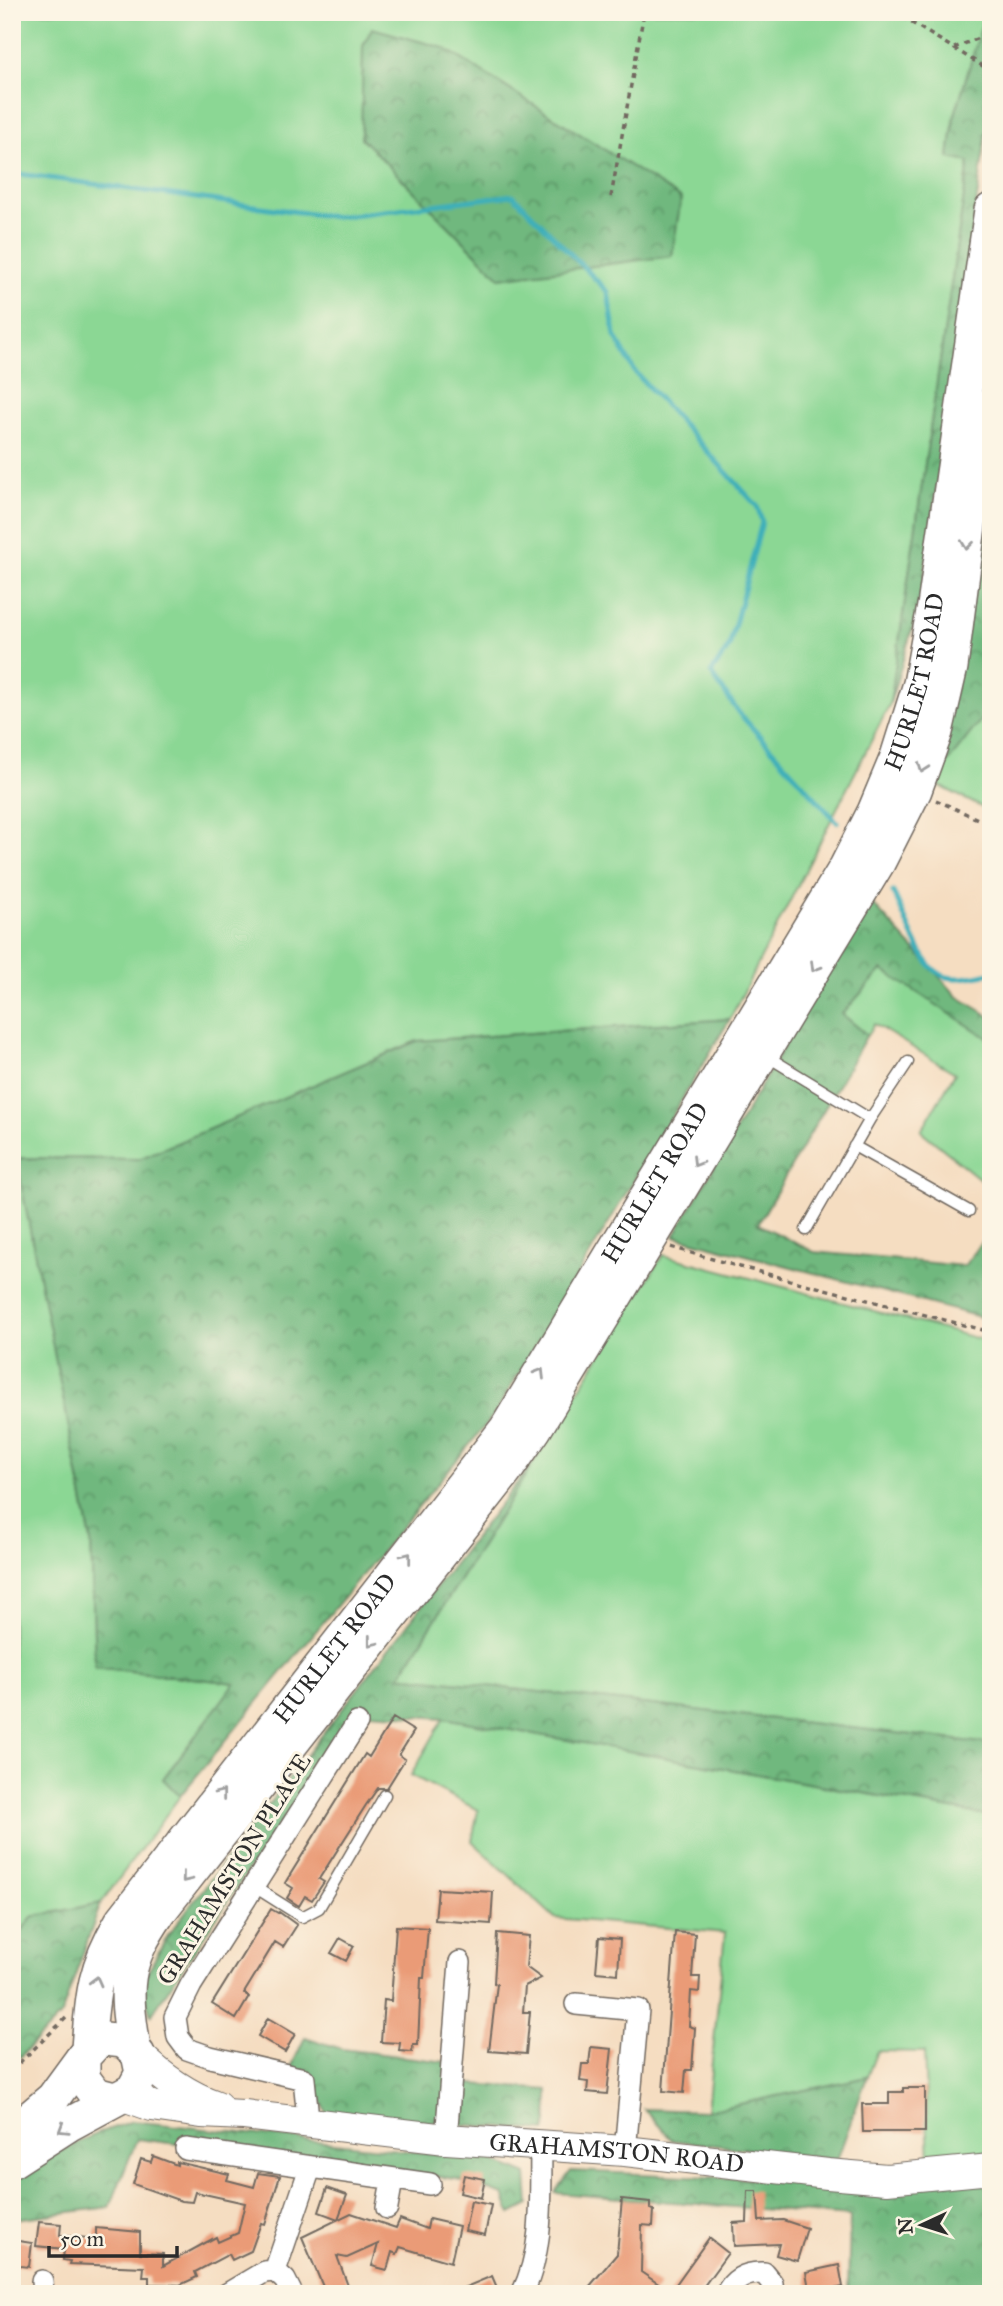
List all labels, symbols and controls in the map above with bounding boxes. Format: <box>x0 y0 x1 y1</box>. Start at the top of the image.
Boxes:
one-way arrow <box>959 539 974 551</box>
street label: HURLET ROAD <box>878 591 951 776</box>
one-way arrow <box>917 761 931 773</box>
one-way arrow <box>810 960 823 973</box>
street label: HURLET ROAD <box>595 1097 715 1269</box>
one-way arrow <box>693 1154 706 1167</box>
one-way arrow <box>532 1368 545 1381</box>
one-way arrow <box>399 1553 412 1565</box>
street label: HURLET ROAD <box>267 1567 403 1730</box>
one-way arrow <box>368 1634 381 1646</box>
street label: GRAHAMSTON PLACE <box>150 1748 318 1990</box>
one-way arrow <box>213 1789 226 1802</box>
one-way arrow <box>182 1871 195 1883</box>
one-way arrow <box>87 1975 102 1987</box>
one-way arrow <box>57 2121 70 2134</box>
street label: GRAHAMSTON ROAD <box>488 2127 746 2179</box>
north arrow <box>888 2190 958 2260</box>
scale bar <box>49 2215 177 2259</box>
text: N <box>894 2217 918 2235</box>
text: 50 m <box>60 2226 105 2252</box>

